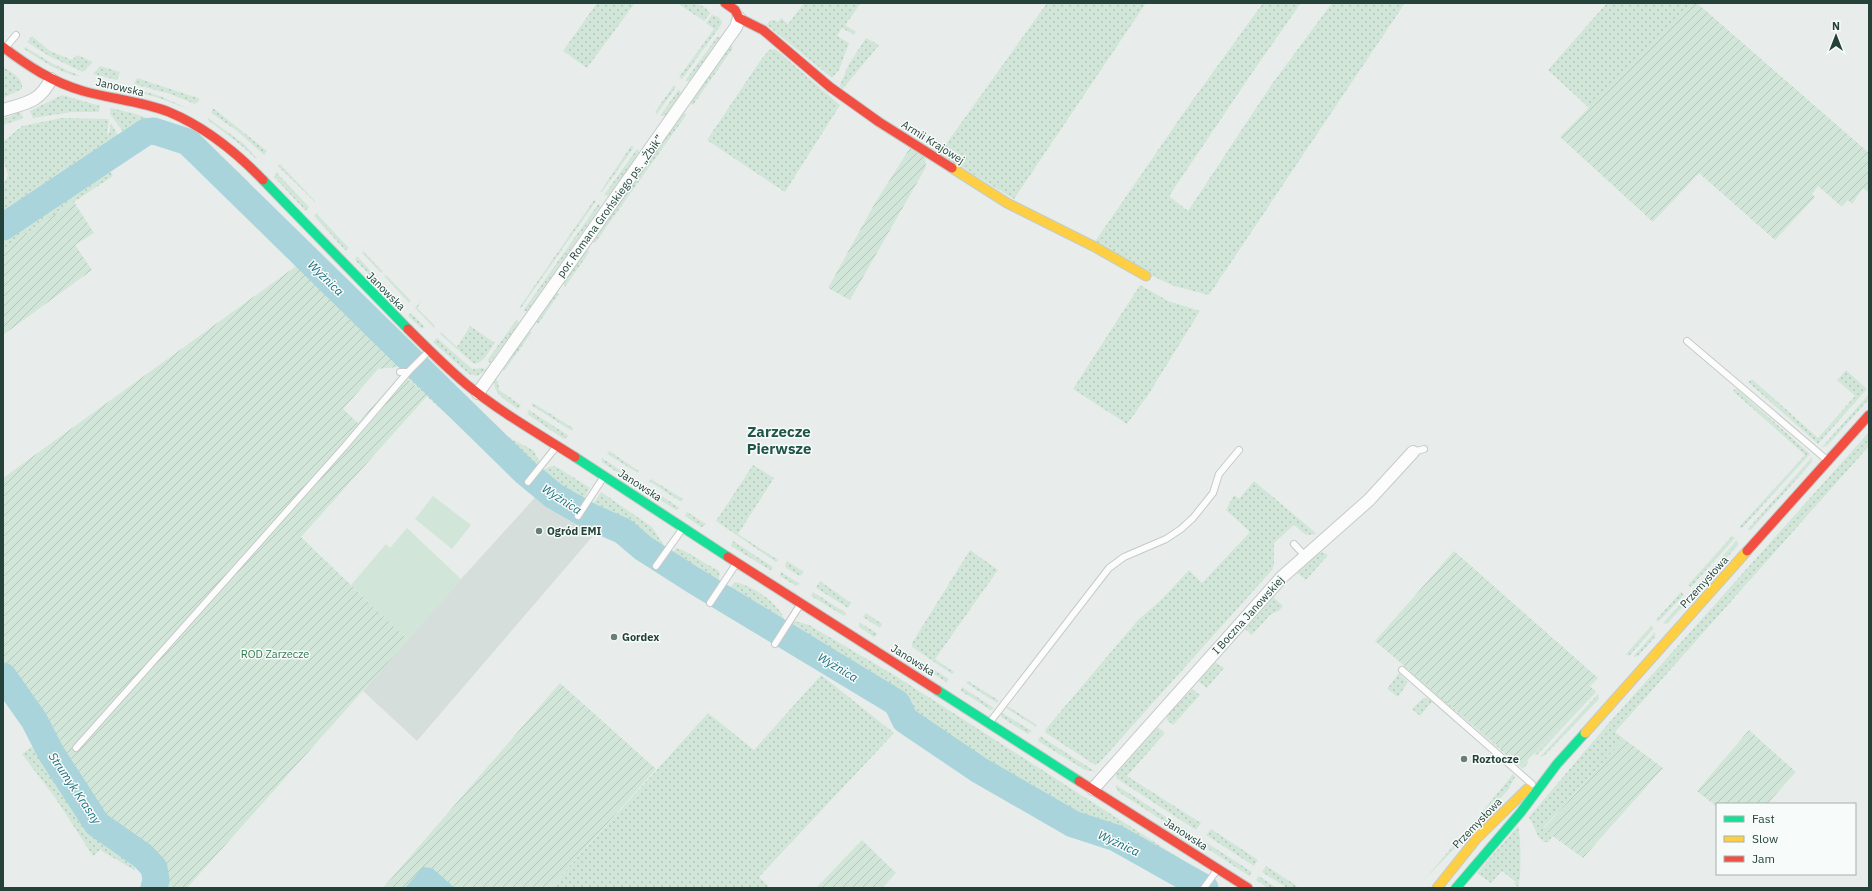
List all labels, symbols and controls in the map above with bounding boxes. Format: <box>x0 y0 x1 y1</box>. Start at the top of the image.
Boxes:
north arrow <box>1816 16 1856 56</box>
text: N <box>1832 19 1840 33</box>
street label: Janowska <box>94 75 146 99</box>
street label: Armii Krajowej <box>899 117 967 167</box>
street label: por. Romana Grońskiego ps. „Żbik” <box>554 132 666 280</box>
water label: Wyżnica <box>305 257 347 299</box>
street label: Janowska <box>364 269 408 313</box>
district label: Zarzecze Pierwsze <box>747 422 811 458</box>
street label: Janowska <box>616 466 665 504</box>
water label: Wyżnica <box>539 481 585 517</box>
place label: Ogród EMI <box>547 524 601 538</box>
marker: Ogród EMI <box>534 526 544 536</box>
street label: Przemysłowa <box>1677 553 1731 611</box>
street label: I Boczna Janowskiej <box>1209 573 1287 657</box>
place label: Gordex <box>622 630 659 644</box>
marker: Gordex <box>609 632 619 642</box>
street label: Janowska <box>888 641 938 679</box>
park label: ROD Zarzecze <box>241 647 309 661</box>
water label: Wyżnica <box>815 649 861 685</box>
water label: Strumyk Krasny <box>45 749 105 828</box>
place label: Roztocze <box>1472 752 1519 766</box>
marker: Roztocze <box>1459 754 1469 764</box>
street label: Przemysłowa <box>1449 795 1505 851</box>
legend <box>1716 803 1856 875</box>
text: Fast <box>1752 811 1775 826</box>
street label: Janowska <box>1162 815 1211 853</box>
water label: Wyżnica <box>1096 827 1142 859</box>
text: Slow <box>1752 831 1778 846</box>
text: Jam <box>1752 851 1775 866</box>

